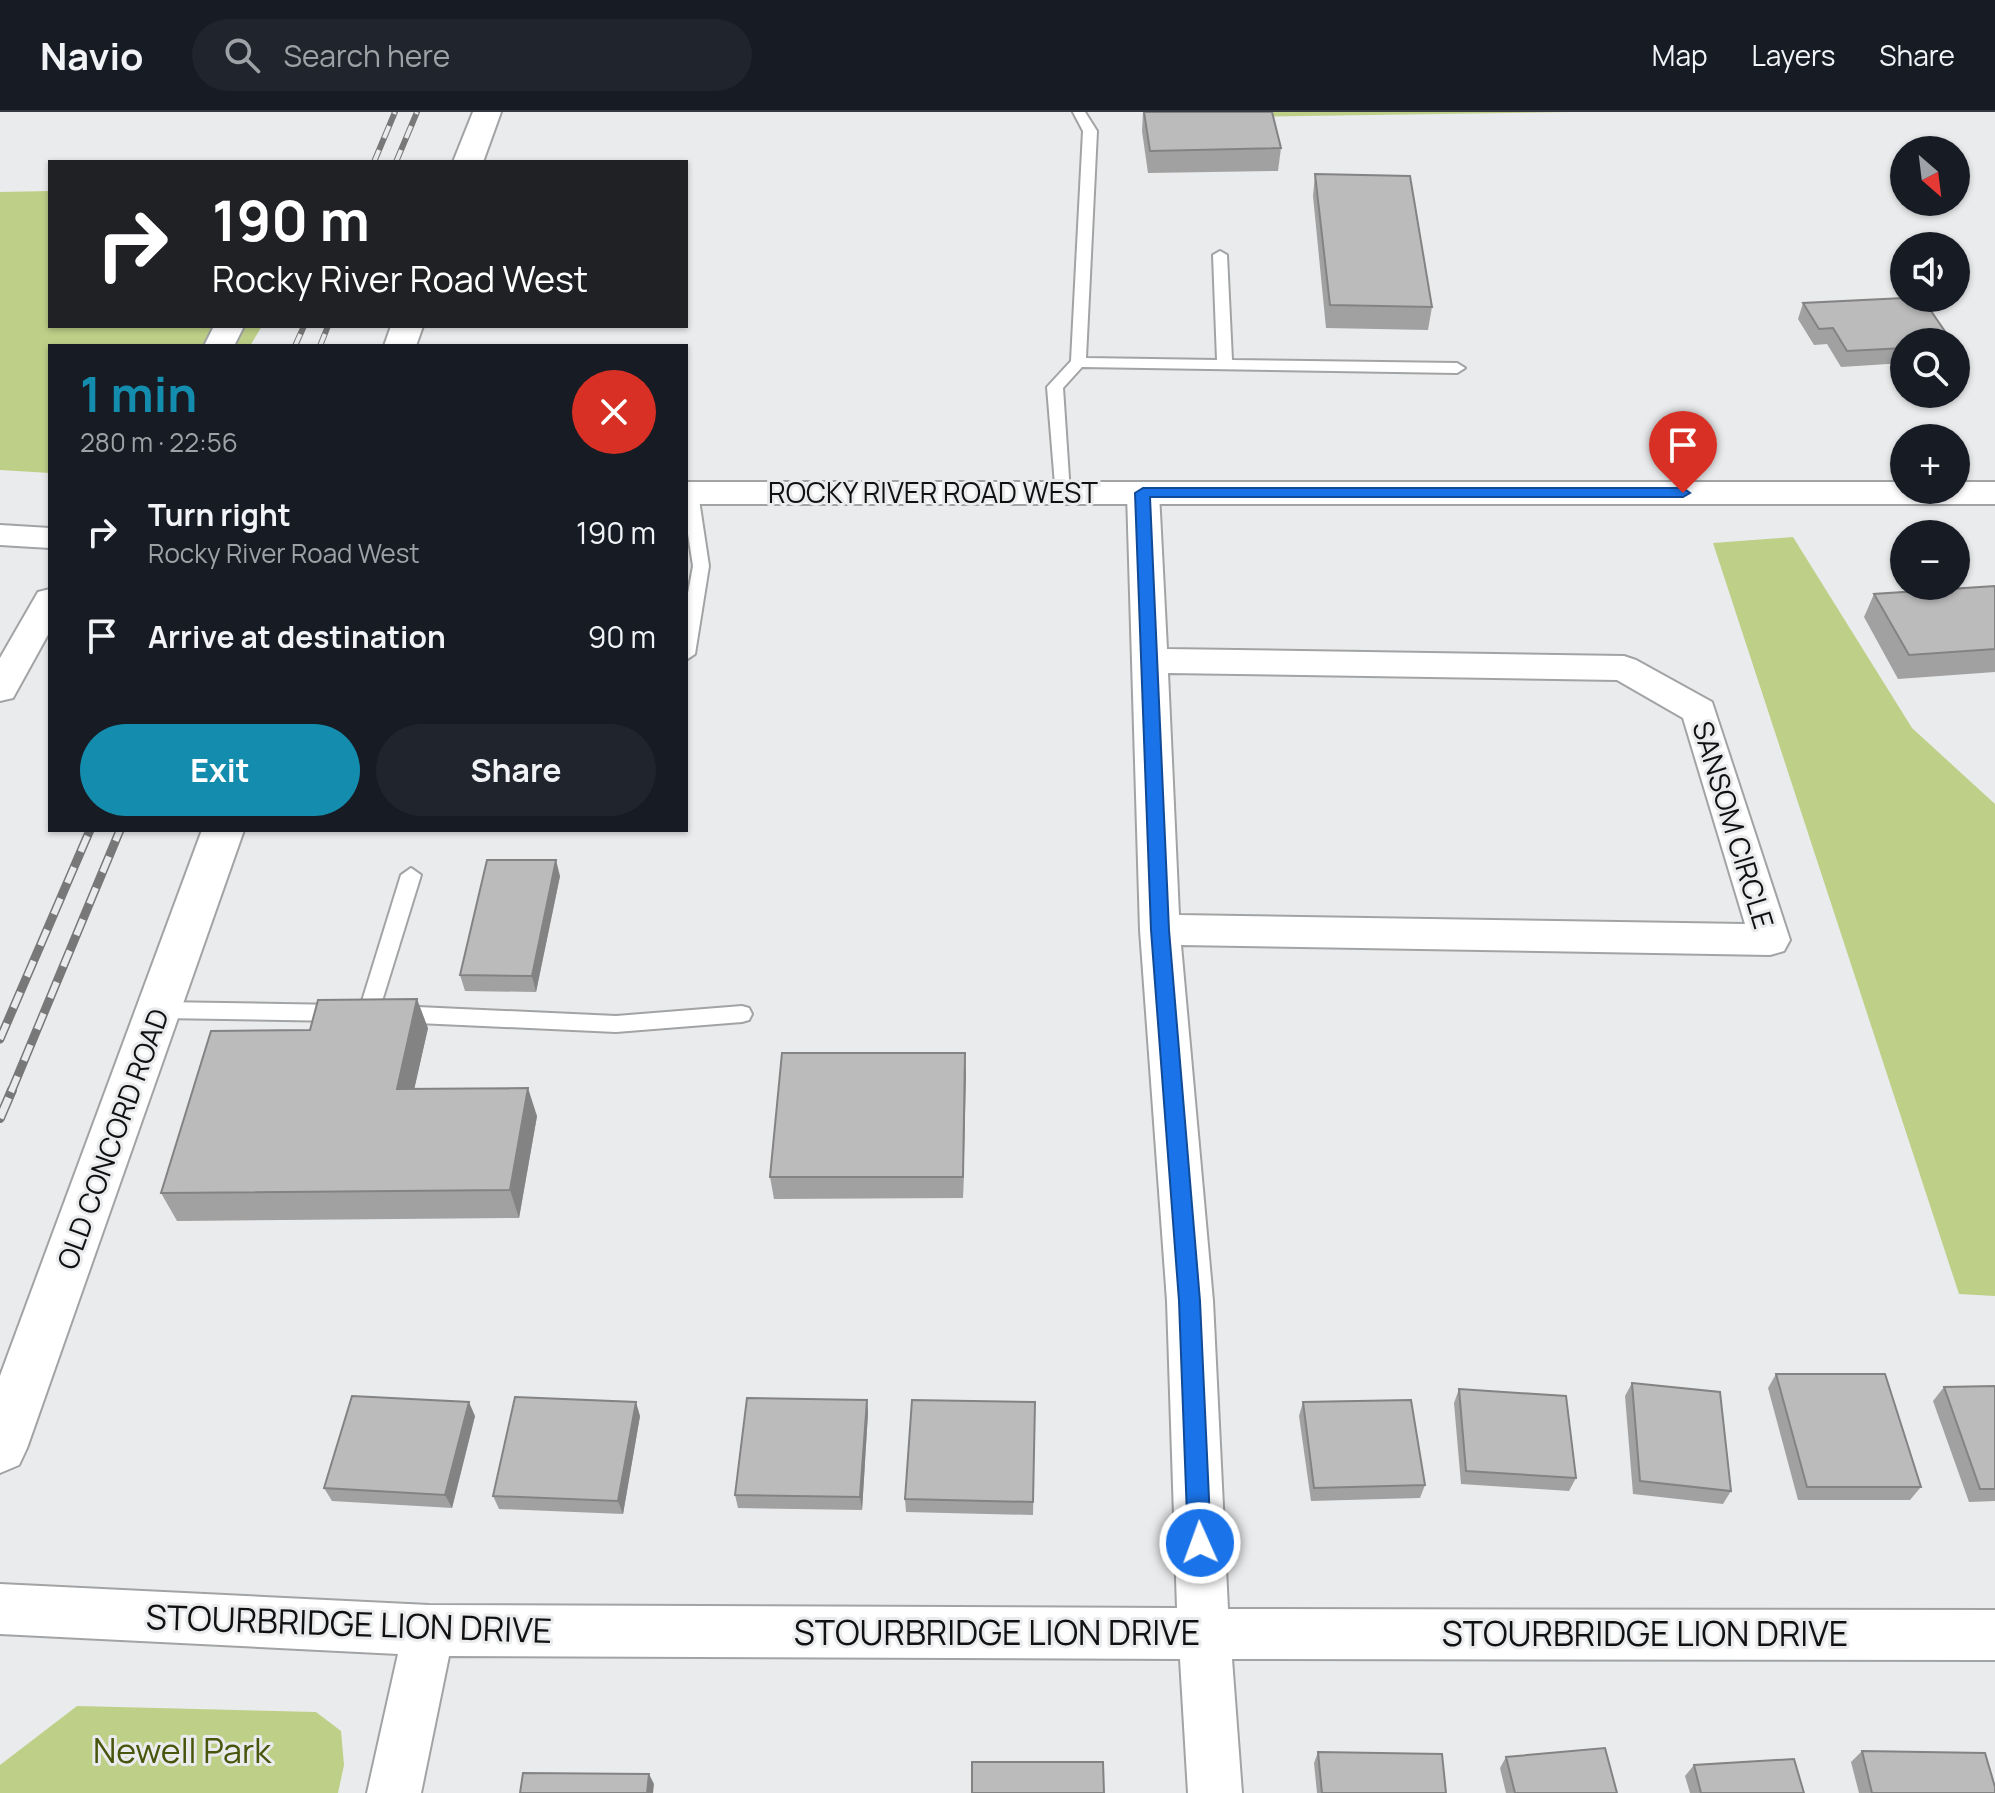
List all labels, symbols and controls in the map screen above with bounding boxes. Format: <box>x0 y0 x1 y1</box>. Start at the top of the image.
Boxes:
search box <box>192 19 752 91</box>
text: Navio <box>40 29 144 81</box>
icon: search <box>220 33 264 77</box>
text: Search here <box>284 35 450 76</box>
text: Map <box>1652 36 1708 74</box>
text: Layers <box>1752 36 1835 74</box>
text: Share <box>1879 36 1955 74</box>
north arrow <box>1890 136 1970 216</box>
map controls <box>1890 136 1970 600</box>
text: 190 m <box>212 181 370 258</box>
icon: right <box>80 192 184 296</box>
button: sound <box>1890 232 1970 312</box>
text: Rocky River Road West <box>212 254 588 303</box>
button: search <box>1890 328 1970 408</box>
text: 1 min <box>80 361 197 426</box>
button: close <box>572 370 656 454</box>
pin <box>1649 411 1717 493</box>
icon: arrive <box>1661 423 1705 467</box>
text: 280 m · 22:56 <box>80 424 238 460</box>
button: + <box>1890 424 1970 504</box>
street label: ROCKY RIVER ROAD WEST <box>768 473 1098 511</box>
text: Turn right <box>148 494 291 535</box>
icon: right <box>80 510 124 554</box>
text: 190 m <box>576 512 656 553</box>
button: − <box>1890 520 1970 600</box>
text: Rocky River Road West <box>148 535 420 571</box>
icon: arrive <box>80 614 124 658</box>
text: Arrive at destination <box>148 616 446 657</box>
text: 90 m <box>588 616 656 657</box>
street label: SANSOM CIRCLE <box>1684 716 1784 933</box>
button: Exit <box>80 724 360 816</box>
button: Share <box>376 724 656 816</box>
street label: OLD CONCORD ROAD <box>47 1003 177 1274</box>
position arrow <box>1158 1501 1242 1585</box>
street label: STOURBRIDGE LION DRIVE <box>145 1593 553 1653</box>
street label: STOURBRIDGE LION DRIVE <box>794 1609 1200 1655</box>
street label: STOURBRIDGE LION DRIVE <box>1442 1610 1848 1656</box>
park label: Newell Park <box>93 1727 272 1773</box>

